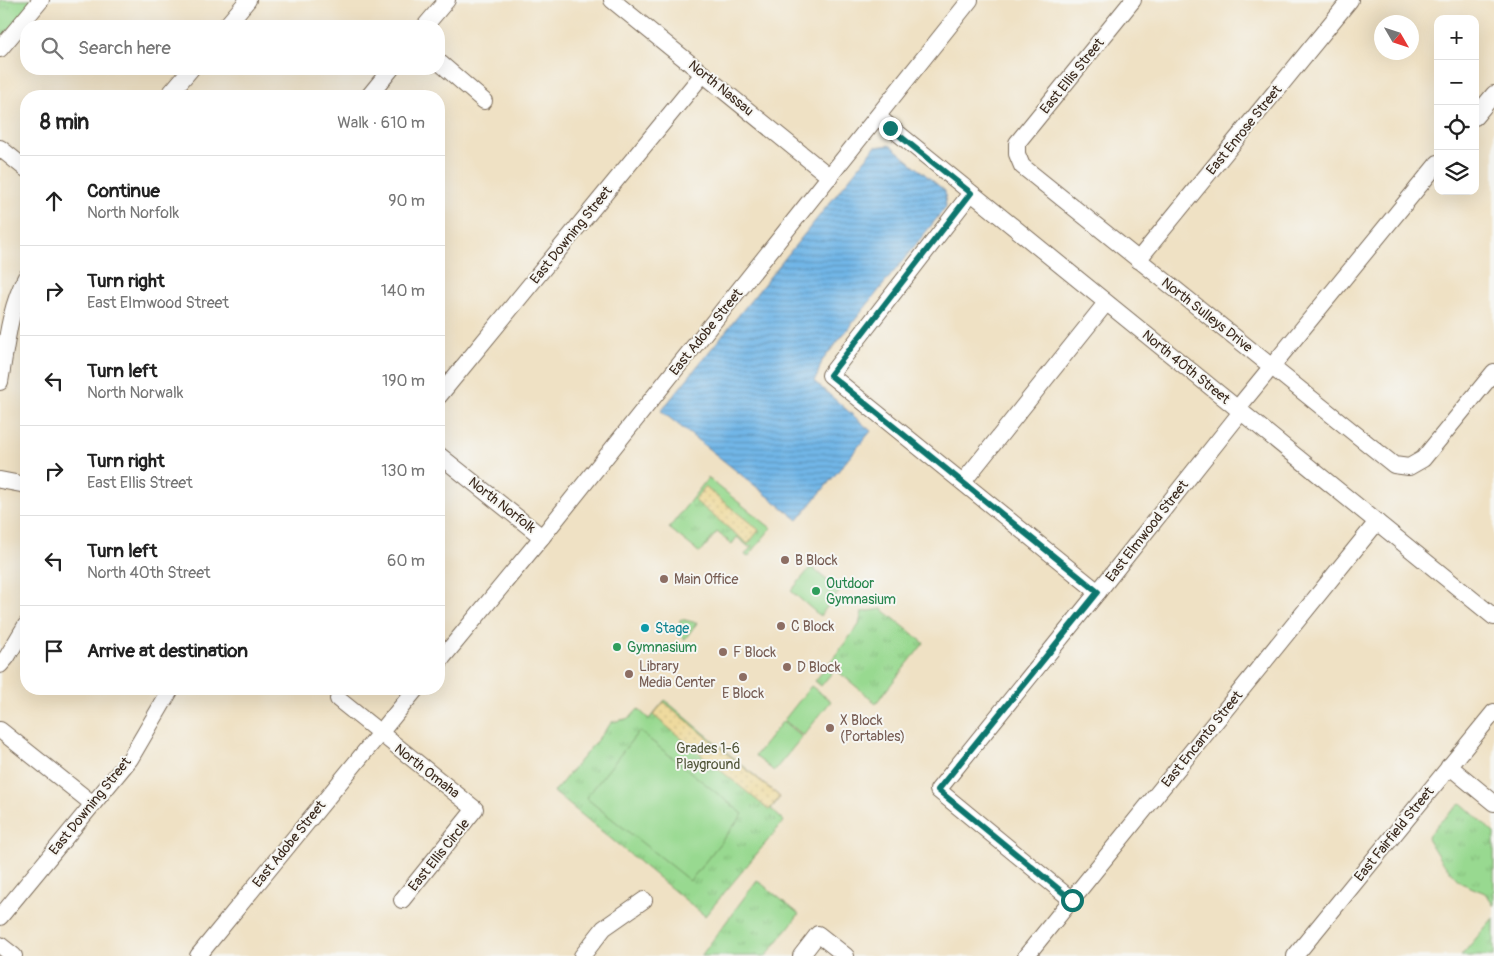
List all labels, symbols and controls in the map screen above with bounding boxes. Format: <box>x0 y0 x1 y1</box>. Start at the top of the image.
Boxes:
north arrow <box>1374 15 1419 60</box>
map controls <box>1434 15 1479 195</box>
button: + <box>1434 15 1479 60</box>
search box <box>20 20 445 75</box>
icon: search <box>38 34 66 62</box>
street label: East Ellis Street <box>1036 34 1108 117</box>
text: Search here <box>78 36 171 60</box>
street label: North Nassau <box>685 57 757 119</box>
button: − <box>1434 60 1479 105</box>
street label: East Enrose Street <box>1203 82 1286 178</box>
button: locate <box>1434 105 1479 150</box>
text: 8 min <box>40 109 89 136</box>
text: Walk · 610 m <box>337 113 425 133</box>
route end <box>879 117 902 140</box>
button: layers <box>1434 150 1479 195</box>
text: Continue <box>87 179 160 203</box>
street label: East Downing Street <box>526 183 616 287</box>
icon: ahead <box>40 187 68 215</box>
text: 90 m <box>388 191 425 211</box>
text: North Norfolk <box>87 203 179 223</box>
text: Turn right <box>87 269 165 293</box>
street label: North Sulleys Drive <box>1158 274 1256 356</box>
icon: right <box>40 277 68 305</box>
text: 140 m <box>381 281 425 301</box>
street label: East Adobe Street <box>666 285 746 379</box>
text: East Elmwood Street <box>87 293 229 313</box>
street label: North 40th Street <box>1139 326 1234 408</box>
text: Turn left <box>87 359 157 383</box>
icon: left <box>40 367 68 395</box>
text: 190 m <box>382 371 425 391</box>
text: North Norwalk <box>87 383 183 403</box>
text: Turn right <box>87 449 165 473</box>
icon: right <box>40 457 68 485</box>
text: 130 m <box>381 461 425 481</box>
text: East Ellis Street <box>87 473 193 493</box>
street label: North Norfolk <box>465 473 539 537</box>
street label: East Elmwood Street <box>1102 477 1192 585</box>
text: Turn left <box>87 539 157 563</box>
icon: left <box>40 547 68 575</box>
text: 60 m <box>387 551 425 571</box>
place label: B Block <box>795 552 838 569</box>
marker: B Block <box>779 554 791 566</box>
text: North 40th Street <box>87 563 211 583</box>
place label: Main Office <box>674 571 739 588</box>
marker: Main Office <box>658 573 670 585</box>
place label: Outdoor Gymnasium <box>826 575 896 608</box>
marker: Outdoor Gymnasium <box>810 585 822 597</box>
place label: C Block <box>791 618 835 635</box>
place label: Stage <box>655 620 689 637</box>
marker: C Block <box>775 620 787 632</box>
marker: Stage <box>639 622 651 634</box>
icon: arrive <box>40 637 68 665</box>
text: Arrive at destination <box>87 639 248 663</box>
place label: Gymnasium <box>627 639 697 656</box>
marker: Gymnasium <box>611 641 623 653</box>
place label: F Block <box>733 644 776 661</box>
marker: F Block <box>717 646 729 658</box>
place label: Library Media Center <box>639 658 715 691</box>
place label: D Block <box>797 659 841 676</box>
marker: D Block <box>781 661 793 673</box>
marker: Library Media Center <box>623 668 635 680</box>
marker: E Block <box>737 671 749 683</box>
place label: E Block <box>722 685 764 702</box>
street label: East Encanto Street <box>1158 687 1246 791</box>
place label: X Block (Portables) <box>840 712 905 745</box>
marker: X Block (Portables) <box>824 722 836 734</box>
street label: North Omaha <box>391 740 463 802</box>
park label: Grades 1-6 Playground <box>676 740 740 773</box>
street label: East Downing Street <box>45 754 135 858</box>
street label: East Fairfield Street <box>1351 783 1438 885</box>
street label: East Adobe Street <box>249 797 329 891</box>
street label: East Ellis Circle <box>405 815 473 895</box>
route start <box>1061 889 1084 912</box>

